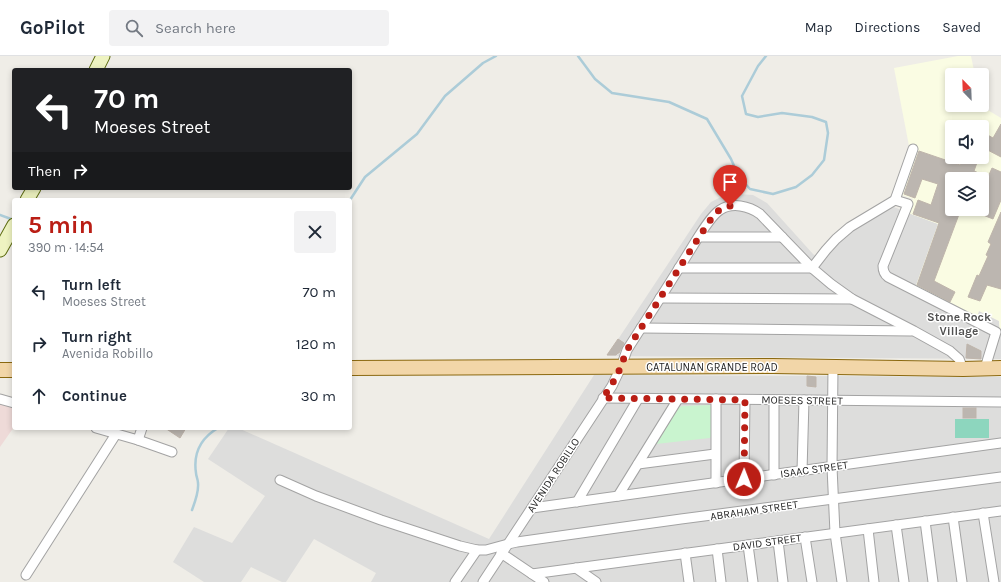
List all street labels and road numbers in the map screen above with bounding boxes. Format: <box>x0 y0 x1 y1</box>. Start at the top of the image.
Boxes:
street label: CATALUNAN GRANDE ROAD <box>646 361 778 374</box>
street label: MOESES STREET <box>761 393 843 408</box>
street label: AVENIDA ROBILLO <box>524 436 582 515</box>
street label: ISAAC STREET <box>779 458 849 481</box>
street label: ABRAHAM STREET <box>709 498 799 523</box>
street label: DAVID STREET <box>732 531 803 554</box>

